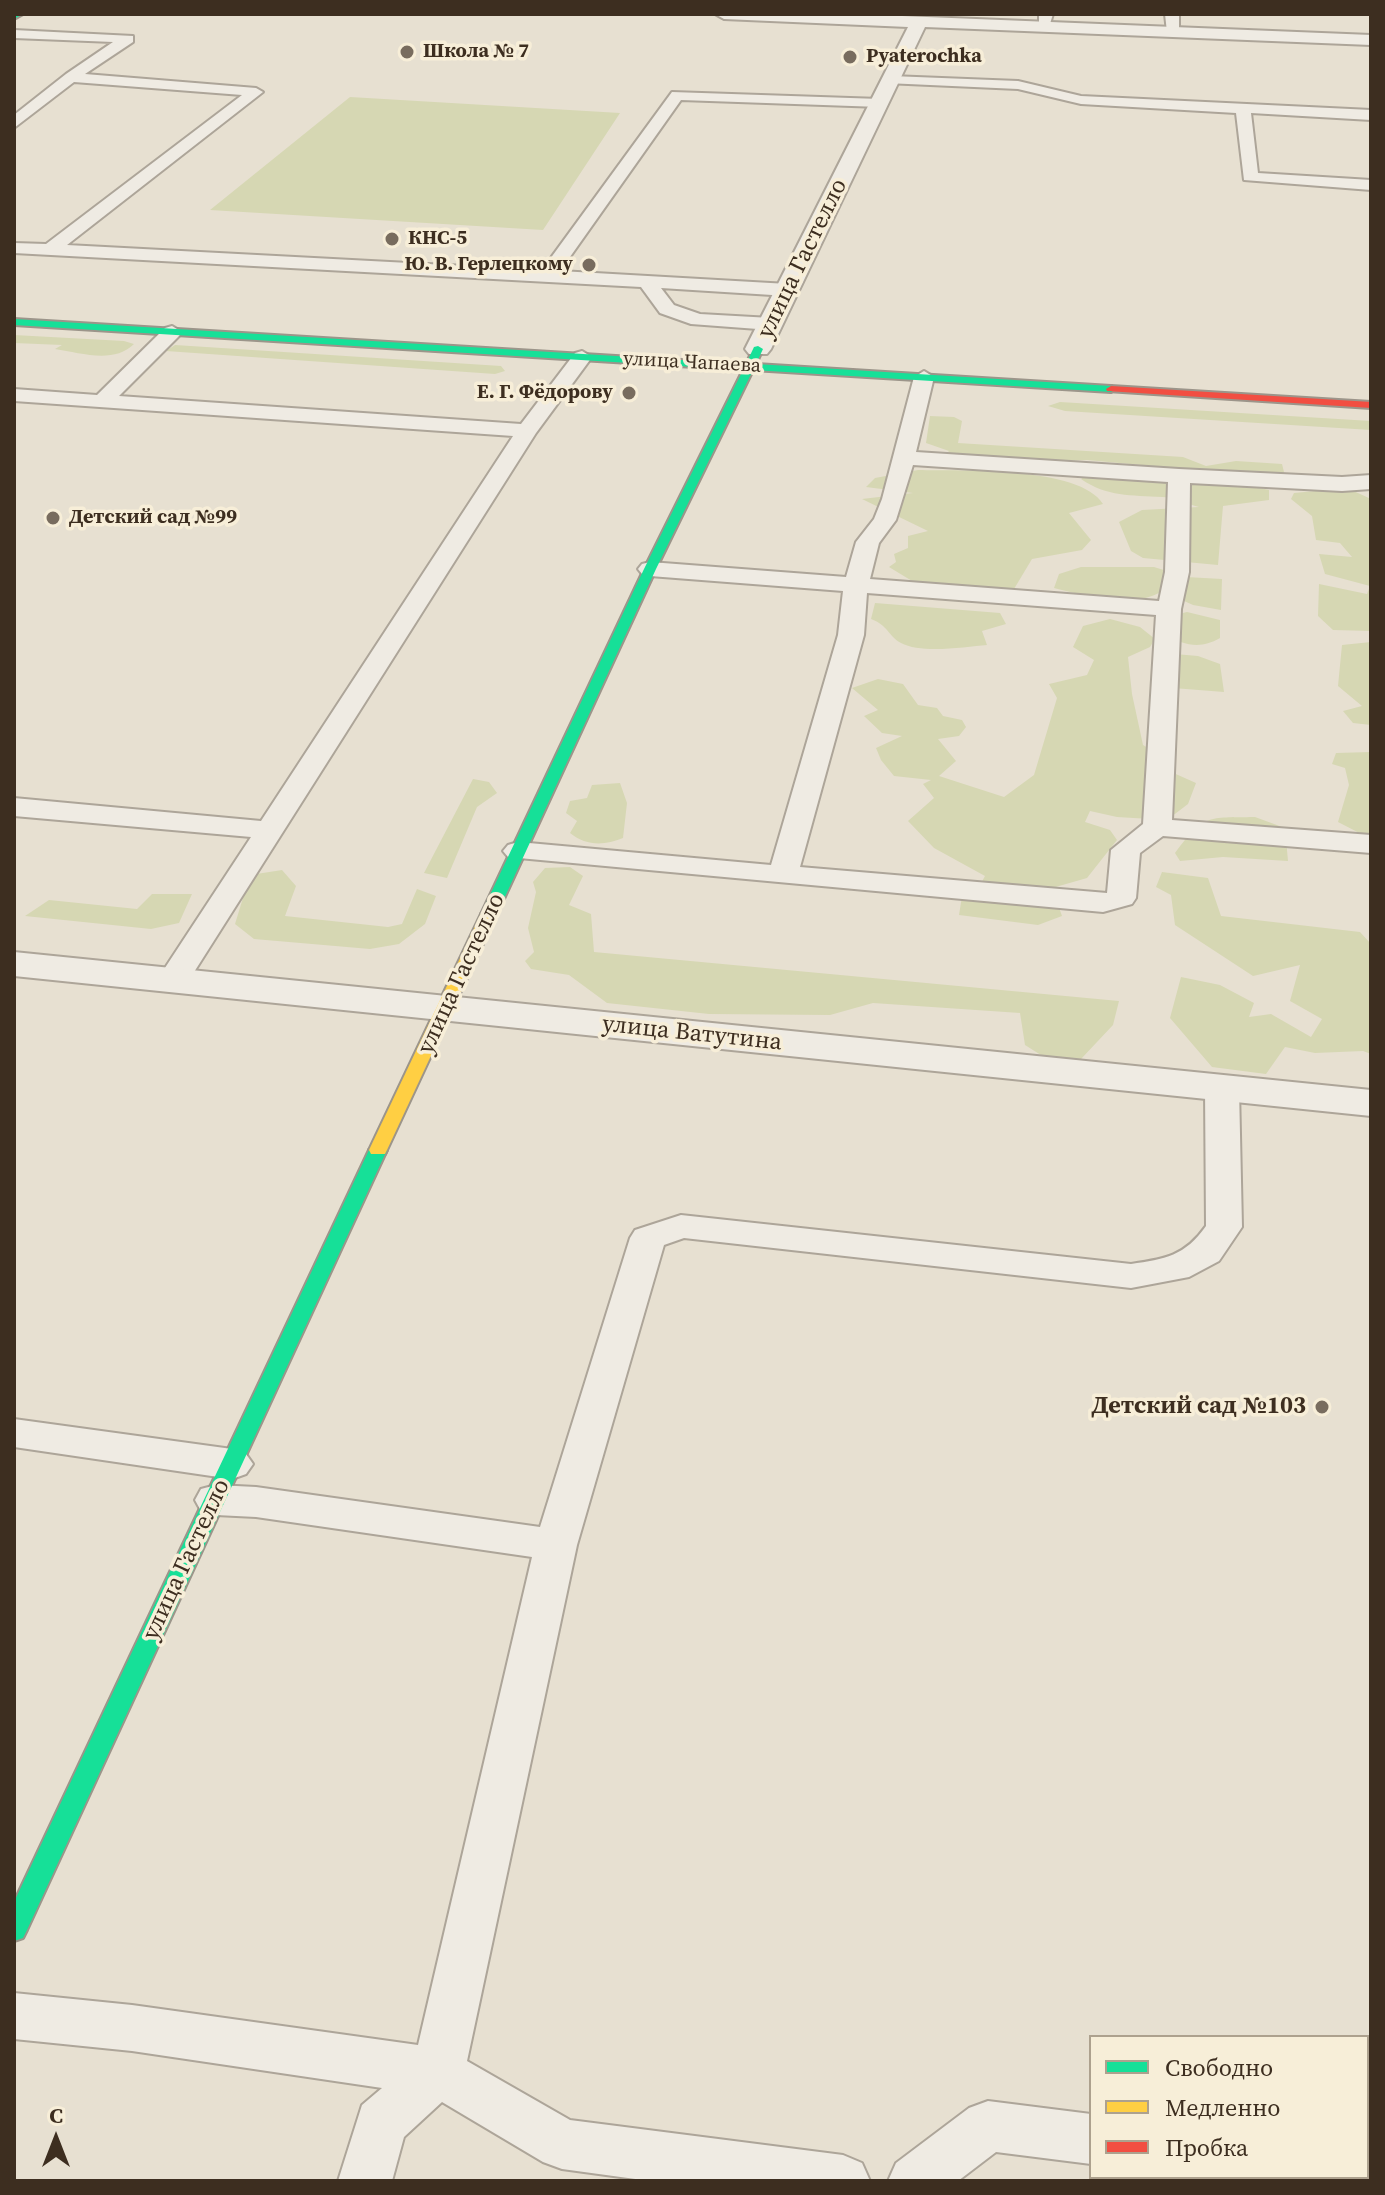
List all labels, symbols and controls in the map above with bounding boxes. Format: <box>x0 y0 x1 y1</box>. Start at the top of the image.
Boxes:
place label: Школа № 7 <box>423 40 529 64</box>
marker: Школа № 7 <box>398 43 416 61</box>
place label: Pyaterochka <box>866 45 982 69</box>
marker: Pyaterochka <box>841 48 859 66</box>
street label: улица Гастелло <box>752 174 854 344</box>
place label: КНС-5 <box>408 227 467 251</box>
marker: КНС-5 <box>383 230 401 248</box>
place label: Ю. В. Герлецкому <box>405 253 573 277</box>
marker: Ю. В. Герлецкому <box>580 256 598 274</box>
street label: улица Чапаева <box>622 347 762 379</box>
place label: Е. Г. Фёдорову <box>477 381 613 405</box>
marker: Е. Г. Фёдорову <box>620 384 638 402</box>
place label: Детский сад №99 <box>69 506 237 530</box>
marker: Детский сад №99 <box>44 509 62 527</box>
street label: улица Гастелло <box>412 889 512 1059</box>
street label: улица Ватутина <box>601 1010 783 1058</box>
place label: Детский сад №103 <box>1091 1393 1306 1421</box>
marker: Детский сад №103 <box>1313 1398 1331 1416</box>
street label: улица Гастелло <box>137 1475 237 1645</box>
legend <box>1089 2035 1369 2179</box>
text: Свободно <box>1165 2051 1273 2084</box>
text: Медленно <box>1165 2091 1280 2124</box>
north arrow <box>16 2099 96 2179</box>
text: С <box>49 2100 63 2130</box>
text: Пробка <box>1165 2131 1248 2164</box>

